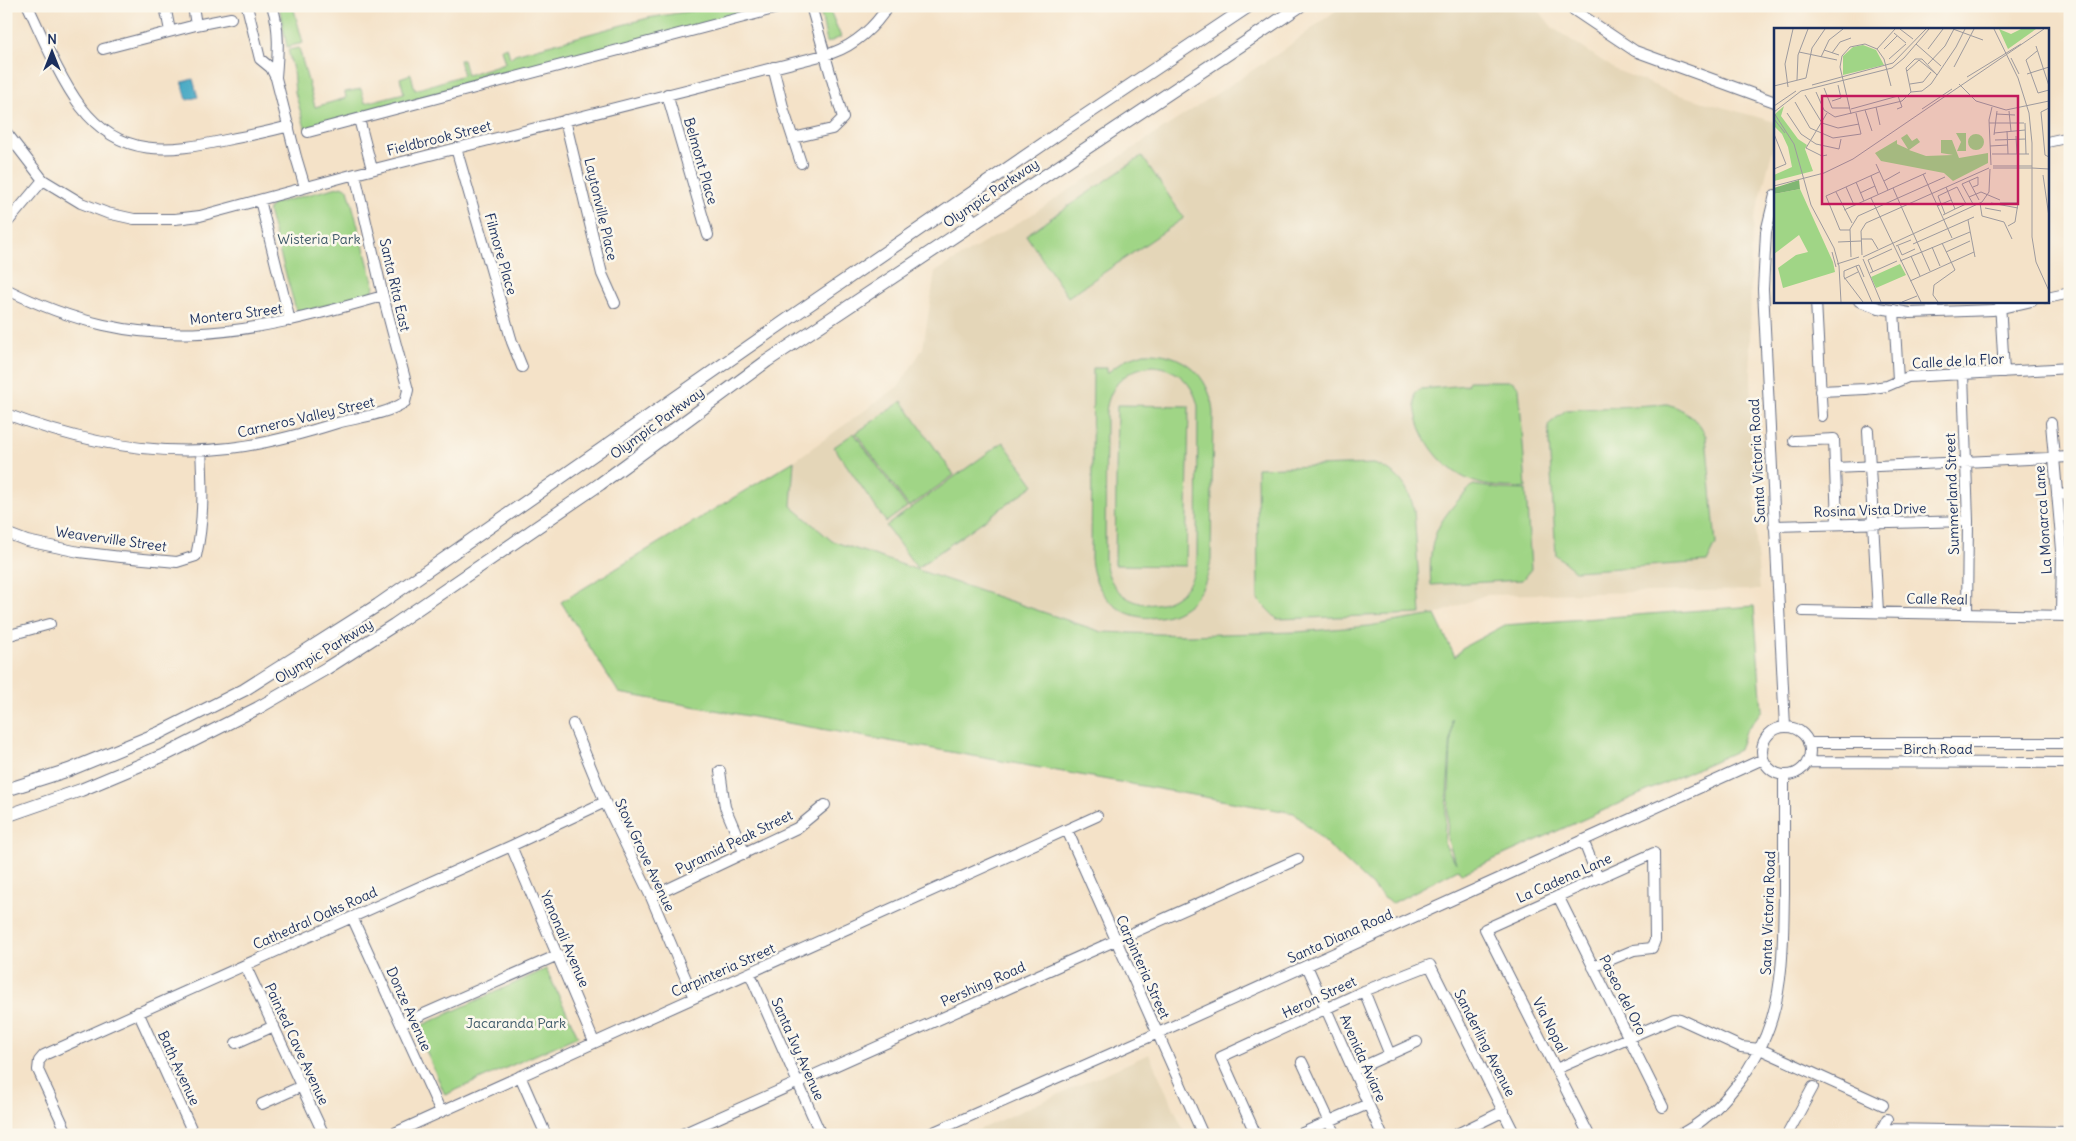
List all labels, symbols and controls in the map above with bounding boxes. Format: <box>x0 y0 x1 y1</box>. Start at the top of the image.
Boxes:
north arrow <box>28 28 78 78</box>
inset map <box>1774 28 2048 302</box>
text: N <box>47 30 57 48</box>
street label: Belmont Place <box>680 115 722 207</box>
street label: Fieldbrook Street <box>385 116 493 160</box>
street label: Olympic Parkway <box>940 154 1042 232</box>
street label: Laytonville Place <box>580 156 622 262</box>
street label: Filmore Place <box>481 211 521 297</box>
park label: Wisteria Park <box>277 230 361 248</box>
street label: Santa Rita East <box>376 237 415 334</box>
street label: Montera Street <box>189 299 284 329</box>
street label: Calle de la Flor <box>1911 350 2005 372</box>
street label: Olympic Parkway <box>607 383 707 463</box>
street label: Carneros Valley Street <box>236 392 377 442</box>
street label: Santa Victoria Road <box>1745 398 1769 524</box>
street label: Summerland Street <box>1941 432 1963 555</box>
street label: La Monarca Lane <box>2030 465 2056 575</box>
street label: Rosina Vista Drive <box>1813 499 1927 521</box>
street label: Weaverville Street <box>54 522 168 556</box>
street label: Calle Real <box>1906 589 1968 609</box>
street label: Olympic Parkway <box>272 615 376 687</box>
street label: Birch Road <box>1903 740 1973 758</box>
street label: Stow Grove Avenue <box>611 796 679 914</box>
street label: Pyramid Peak Street <box>672 806 796 878</box>
street label: La Cadena Lane <box>1514 849 1614 907</box>
street label: Santa Victoria Road <box>1757 851 1779 975</box>
street label: Cathedral Oaks Road <box>250 882 380 954</box>
street label: Yanonali Avenue <box>537 888 593 990</box>
street label: Santa Diana Road <box>1285 905 1395 967</box>
street label: Carpinteria Street <box>1112 912 1174 1022</box>
street label: Carpinteria Street <box>668 939 778 1001</box>
street label: Paseo del Oro <box>1595 952 1651 1038</box>
street label: Pershing Road <box>938 957 1028 1011</box>
street label: Donze Avenue <box>382 964 436 1054</box>
street label: Heron Street <box>1279 972 1359 1022</box>
street label: Painted Cave Avenue <box>261 980 333 1108</box>
street label: Sanderling Avenue <box>1450 986 1520 1100</box>
street label: Via Nopal <box>1528 994 1572 1056</box>
street label: Santa Ivy Avenue <box>767 995 829 1103</box>
street label: Avenida Aviare <box>1336 1012 1390 1104</box>
park label: Jacaranda Park <box>466 1014 566 1032</box>
street label: Bath Avenue <box>154 1028 204 1108</box>

